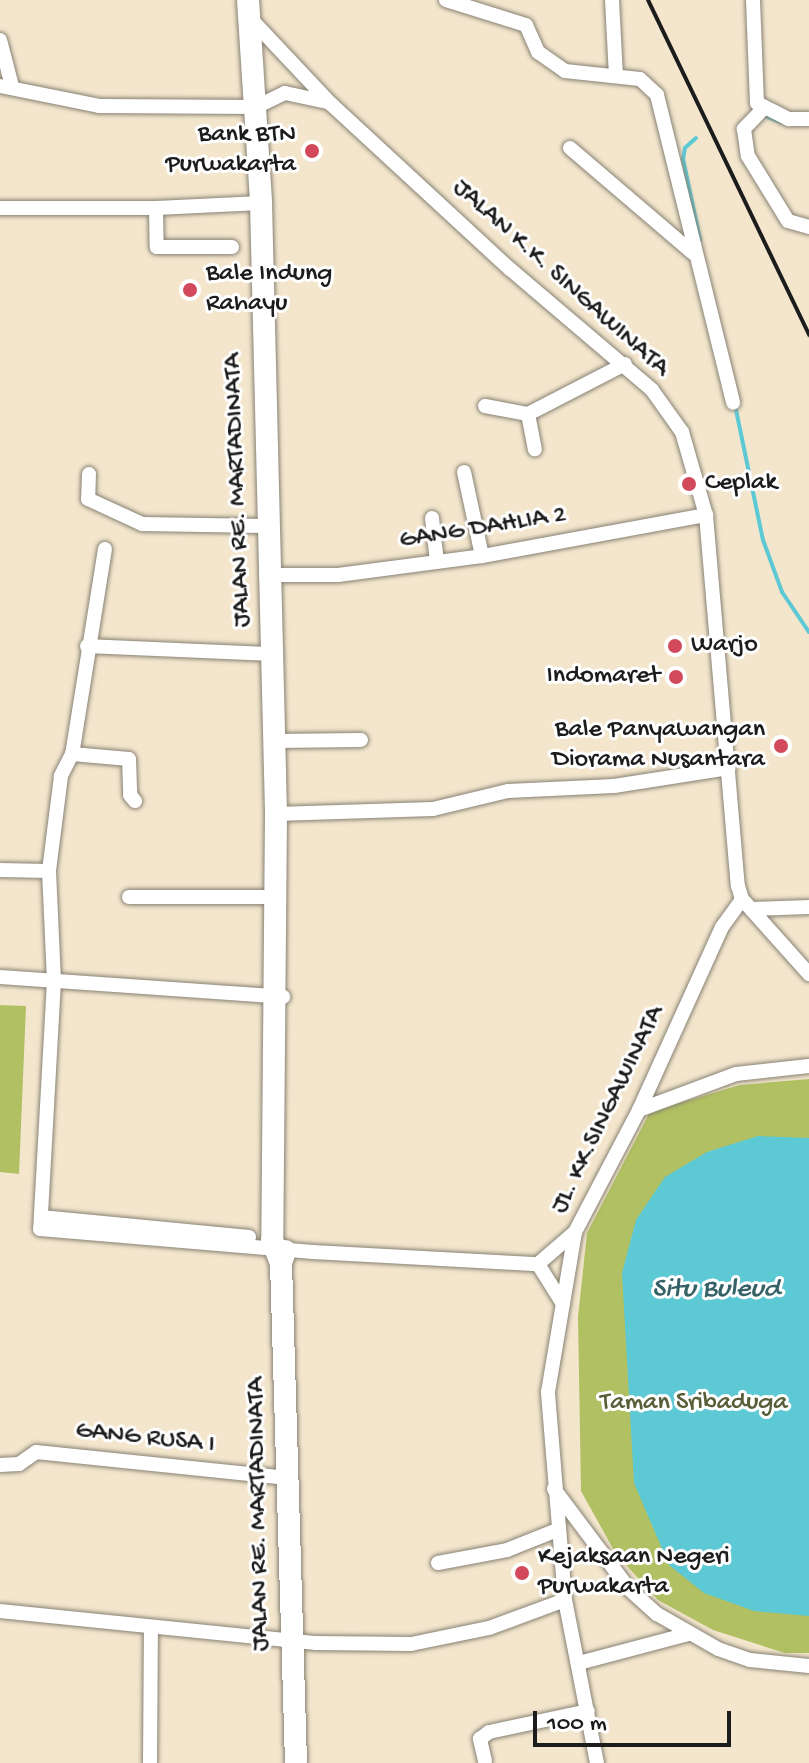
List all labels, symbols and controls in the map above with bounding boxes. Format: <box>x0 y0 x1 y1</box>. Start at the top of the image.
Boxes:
place label: Bank BTN Purwakarta <box>165 120 296 182</box>
marker: Bank BTN Purwakarta <box>303 142 321 160</box>
street label: JALAN K.K. SINGAWINATA <box>445 173 675 385</box>
place label: Bale Indung Rahayu <box>206 259 332 320</box>
marker: Bale Indung Rahayu <box>181 281 199 299</box>
street label: JALAN RE. MARTADINATA <box>219 352 259 628</box>
place label: Ceplak <box>705 468 777 500</box>
marker: Ceplak <box>680 475 698 493</box>
street label: GANG DAHLIA 2 <box>397 500 569 558</box>
place label: Warjo <box>691 630 758 662</box>
marker: Warjo <box>666 637 684 655</box>
place label: Indomaret <box>547 661 660 693</box>
marker: Indomaret <box>667 668 685 686</box>
place label: Bale Panyawangan Diorama Nusantara <box>552 715 765 776</box>
marker: Bale Panyawangan Diorama Nusantara <box>772 737 790 755</box>
street label: JL. KK.SINGAWINATA <box>545 1001 673 1219</box>
water label: Situ Buleud <box>652 1273 780 1307</box>
street label: JALAN RE. MARTADINATA <box>242 1377 278 1651</box>
park label: Taman Sribaduga <box>600 1388 788 1420</box>
street label: GANG RUSA I <box>74 1416 216 1462</box>
place label: Kejaksaan Negeri Purwakarta <box>538 1542 730 1604</box>
marker: Kejaksaan Negeri Purwakarta <box>513 1564 531 1582</box>
scale bar <box>537 1695 735 1745</box>
text: 100 m <box>547 1710 607 1739</box>

